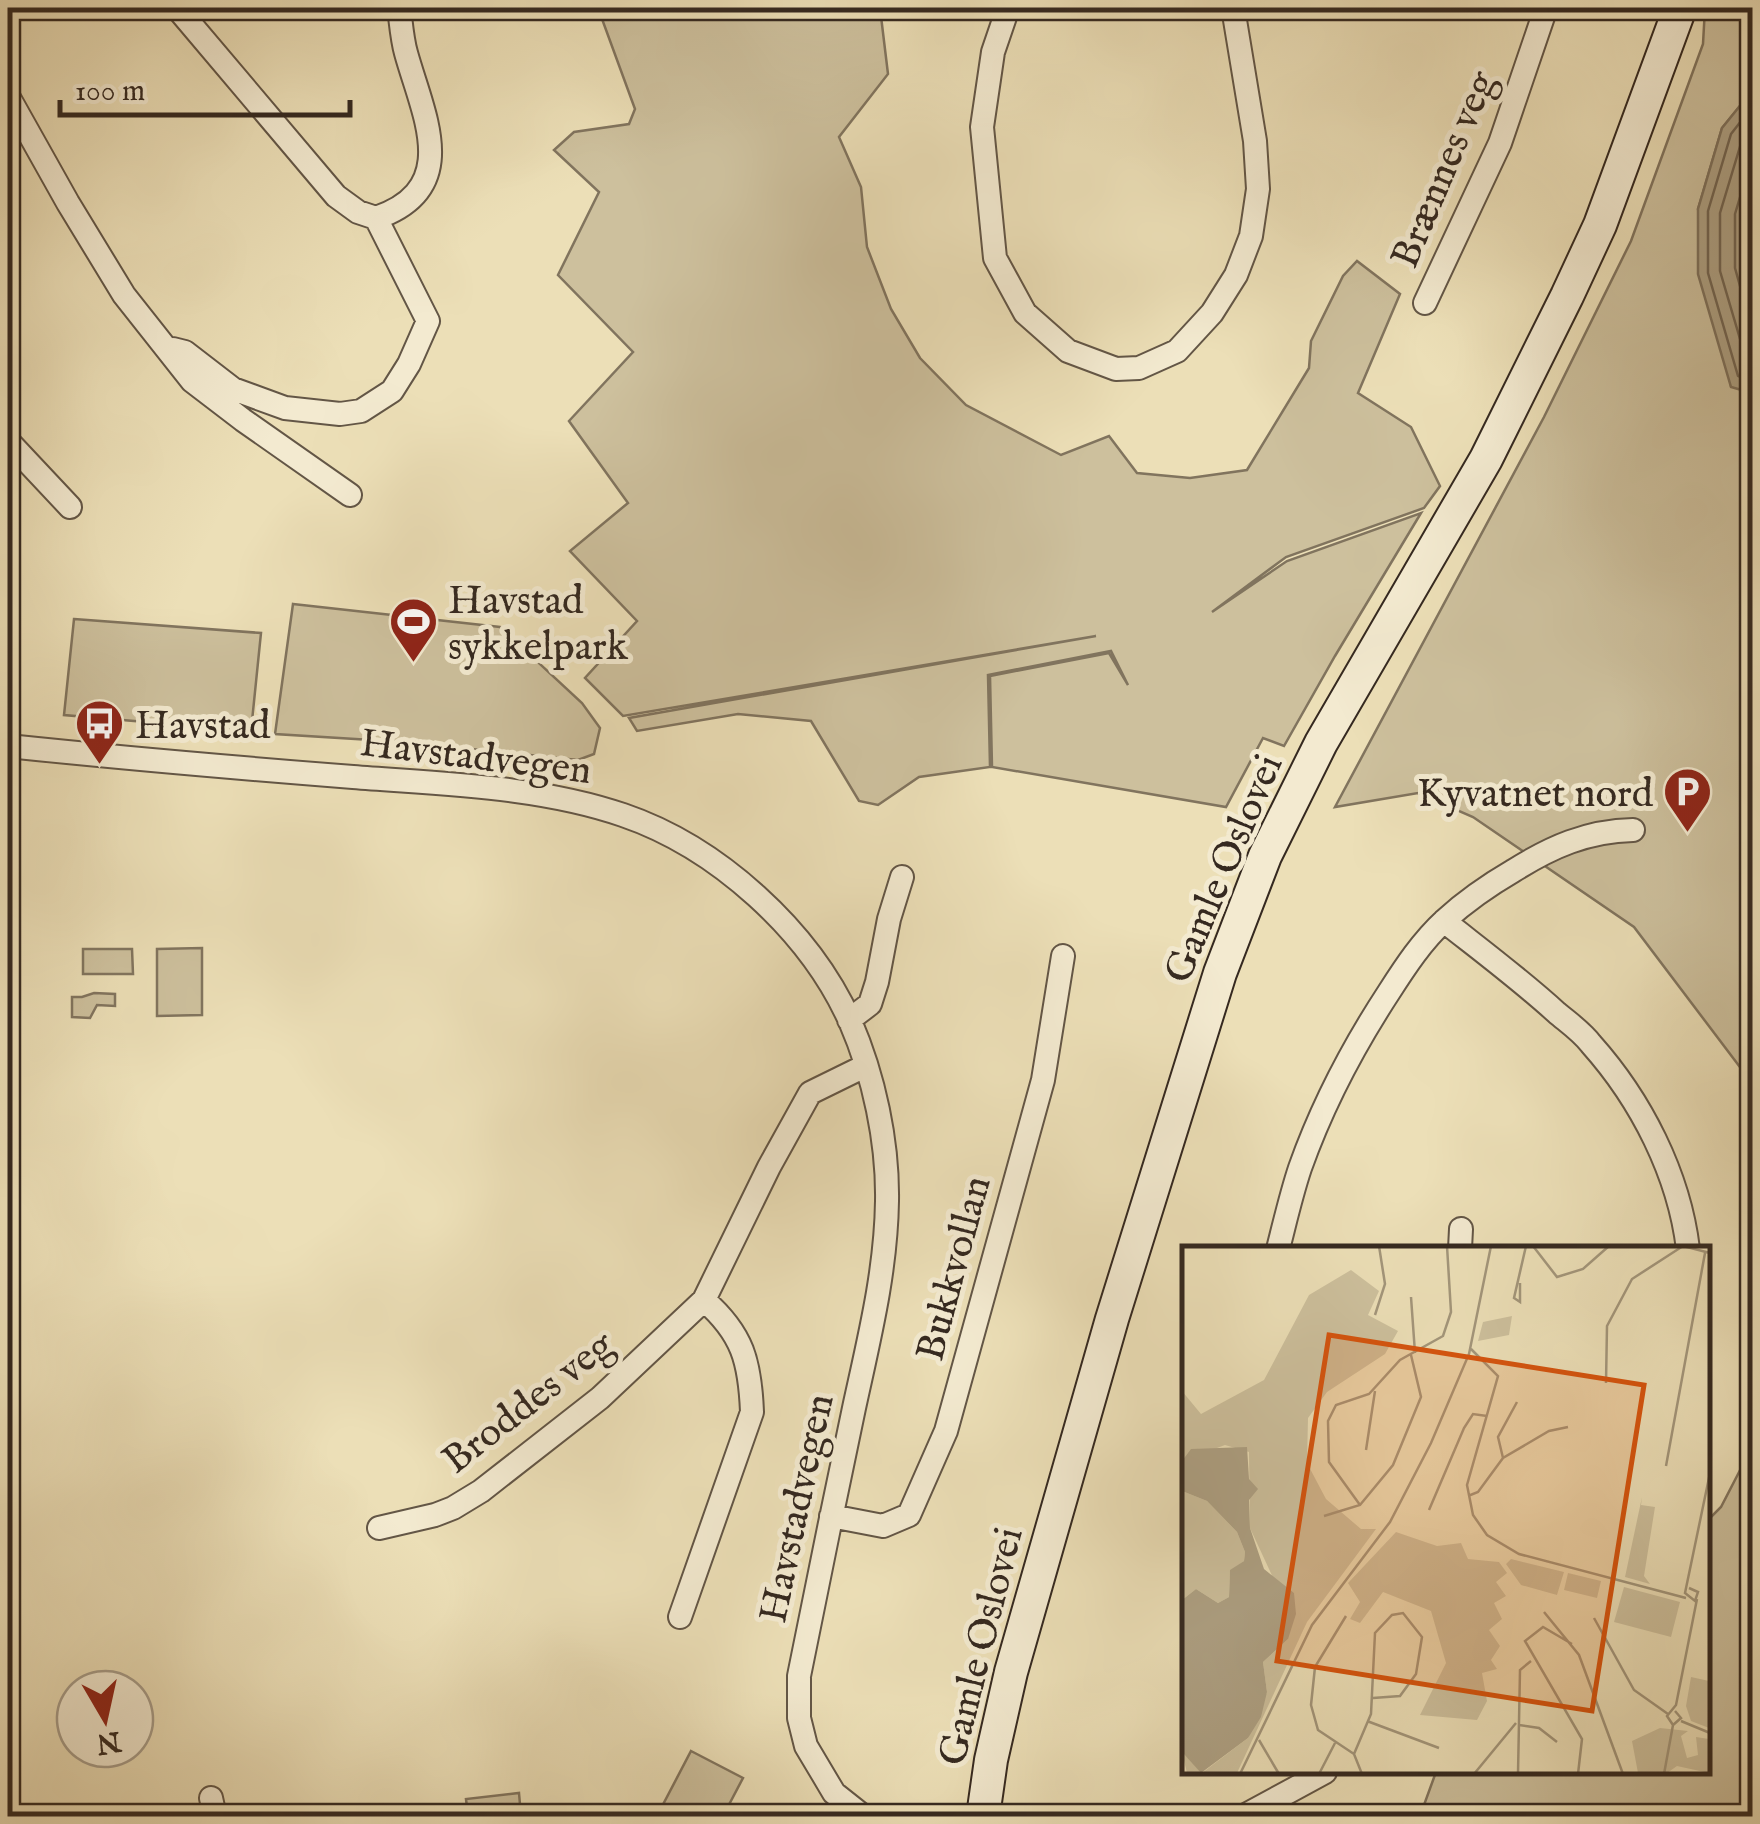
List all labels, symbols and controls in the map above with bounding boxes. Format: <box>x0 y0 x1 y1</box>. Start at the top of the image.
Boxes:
scale bar <box>60 55 350 117</box>
street label: Brænnes veg <box>1381 63 1510 276</box>
text: 100 m <box>75 73 145 111</box>
place label: Havstad sykkelpark <box>448 577 628 674</box>
sports icon: Havstad sykkelpark <box>387 596 439 664</box>
bus stop icon: Havstad <box>74 698 126 766</box>
place label: Havstad <box>135 702 271 753</box>
street label: Havstadvegen <box>357 719 594 798</box>
street label: Gamle Oslovei <box>1154 747 1296 991</box>
parking icon: Kyvatnet nord <box>1662 766 1714 834</box>
place label: Kyvatnet nord <box>1417 770 1654 821</box>
street label: Bukkvollan <box>906 1171 1004 1367</box>
inset map <box>1182 1246 1710 1774</box>
street label: Broddes veg <box>433 1320 626 1487</box>
street label: Havstadvegen <box>749 1390 848 1628</box>
street label: Gamle Oslovei <box>928 1523 1037 1771</box>
north arrow <box>55 1669 155 1769</box>
text: N <box>94 1722 124 1760</box>

